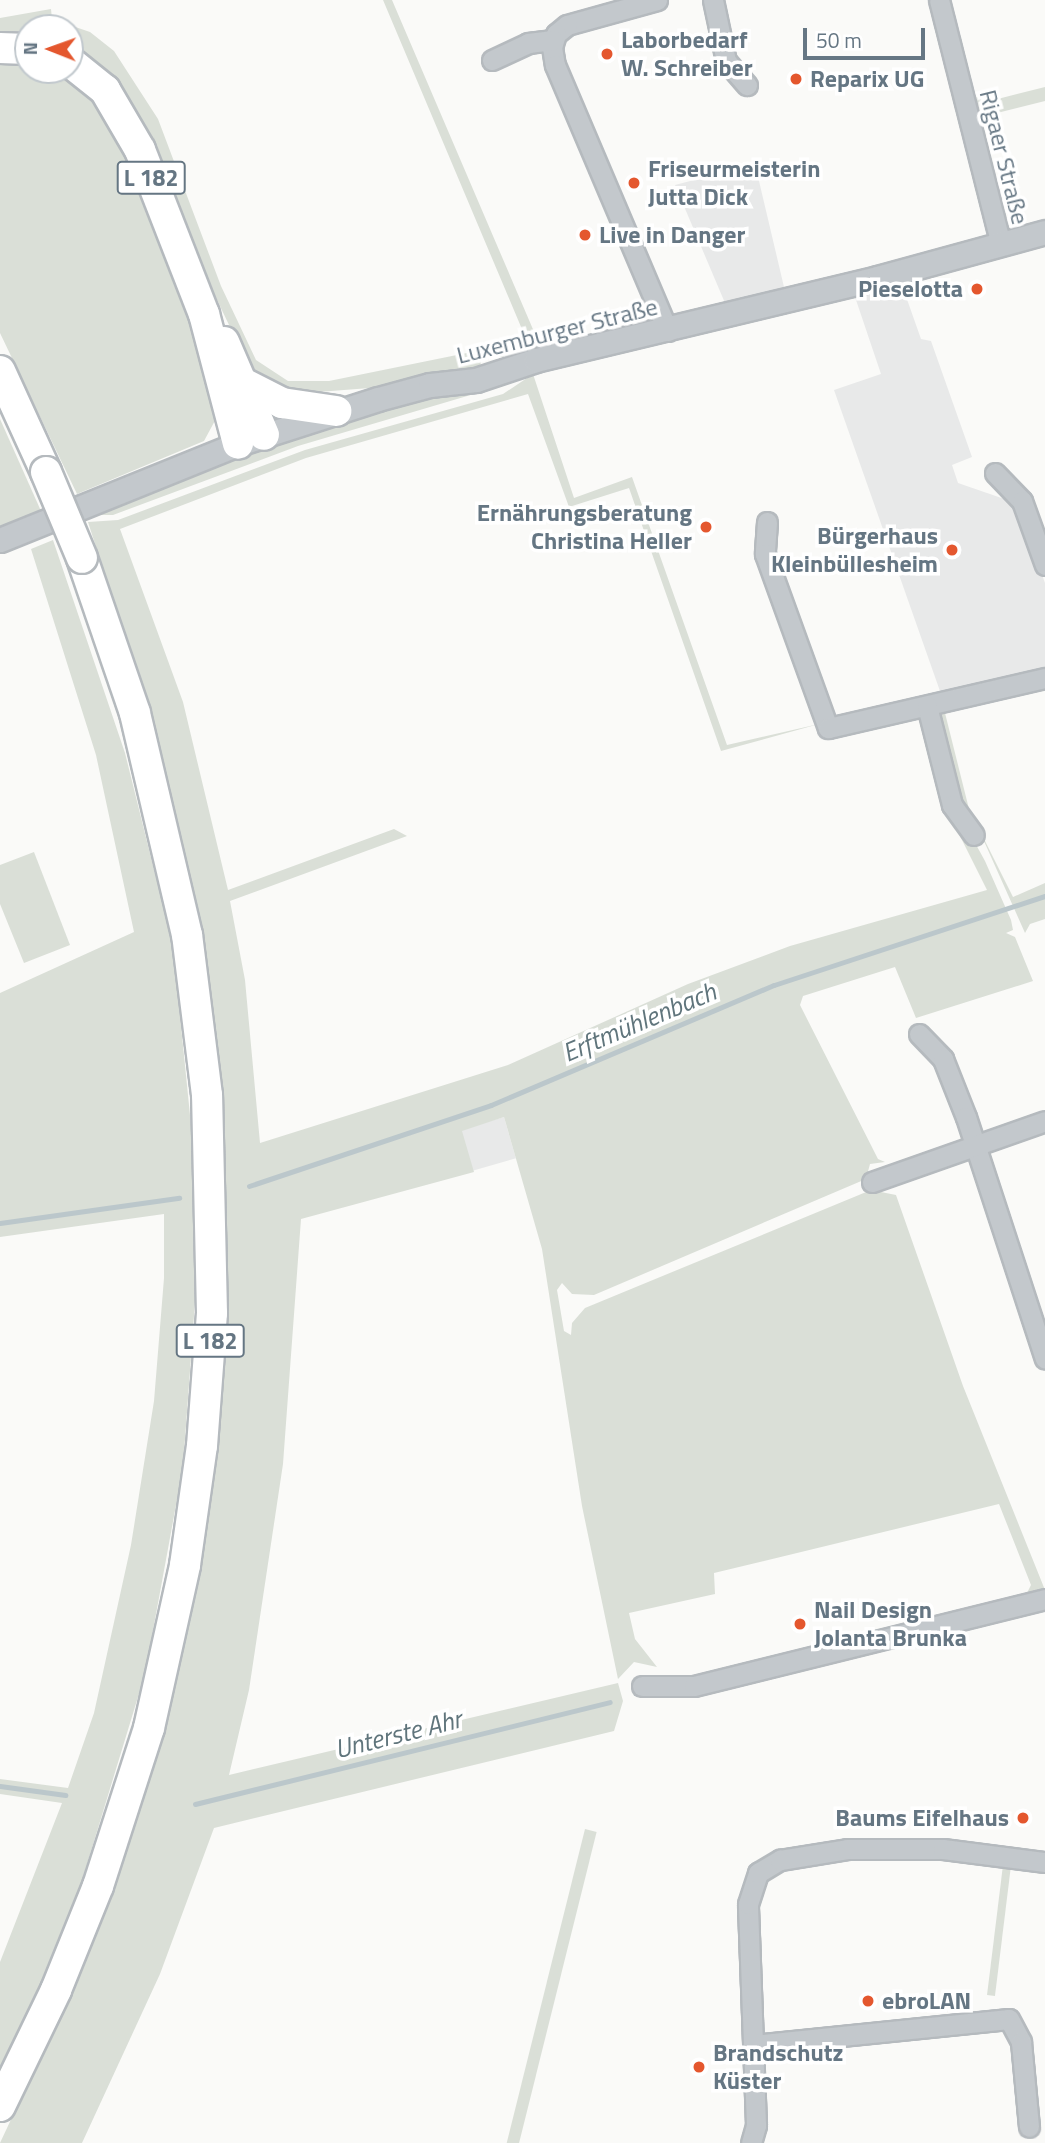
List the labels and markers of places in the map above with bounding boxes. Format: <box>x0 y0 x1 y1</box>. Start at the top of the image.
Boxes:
place label: Laborbedarf W. Schreiber <box>621 26 753 82</box>
marker: Laborbedarf W. Schreiber <box>599 46 615 62</box>
place label: Reparix UG <box>810 65 924 93</box>
marker: Reparix UG <box>788 71 804 87</box>
place label: Friseurmeisterin Jutta Dick <box>648 155 820 211</box>
marker: Friseurmeisterin Jutta Dick <box>626 175 642 191</box>
place label: Live in Danger <box>599 221 745 249</box>
marker: Live in Danger <box>577 227 593 243</box>
place label: Pieselotta <box>858 275 963 303</box>
marker: Pieselotta <box>969 281 985 297</box>
place label: Ernährungsberatung Christina Heller <box>477 499 692 555</box>
marker: Ernährungsberatung Christina Heller <box>698 519 714 535</box>
place label: Bürgerhaus Kleinbüllesheim <box>771 522 938 578</box>
marker: Bürgerhaus Kleinbüllesheim <box>944 542 960 558</box>
place label: Nail Design Jolanta Brunka <box>814 1596 967 1652</box>
marker: Nail Design Jolanta Brunka <box>792 1616 808 1632</box>
place label: Baums Eifelhaus <box>835 1804 1009 1832</box>
marker: Baums Eifelhaus <box>1015 1810 1031 1826</box>
place label: ebroLAN <box>882 1987 971 2015</box>
marker: ebroLAN <box>860 1993 876 2009</box>
place label: Brandschutz Küster <box>713 2039 843 2095</box>
marker: Brandschutz Küster <box>691 2059 707 2075</box>

